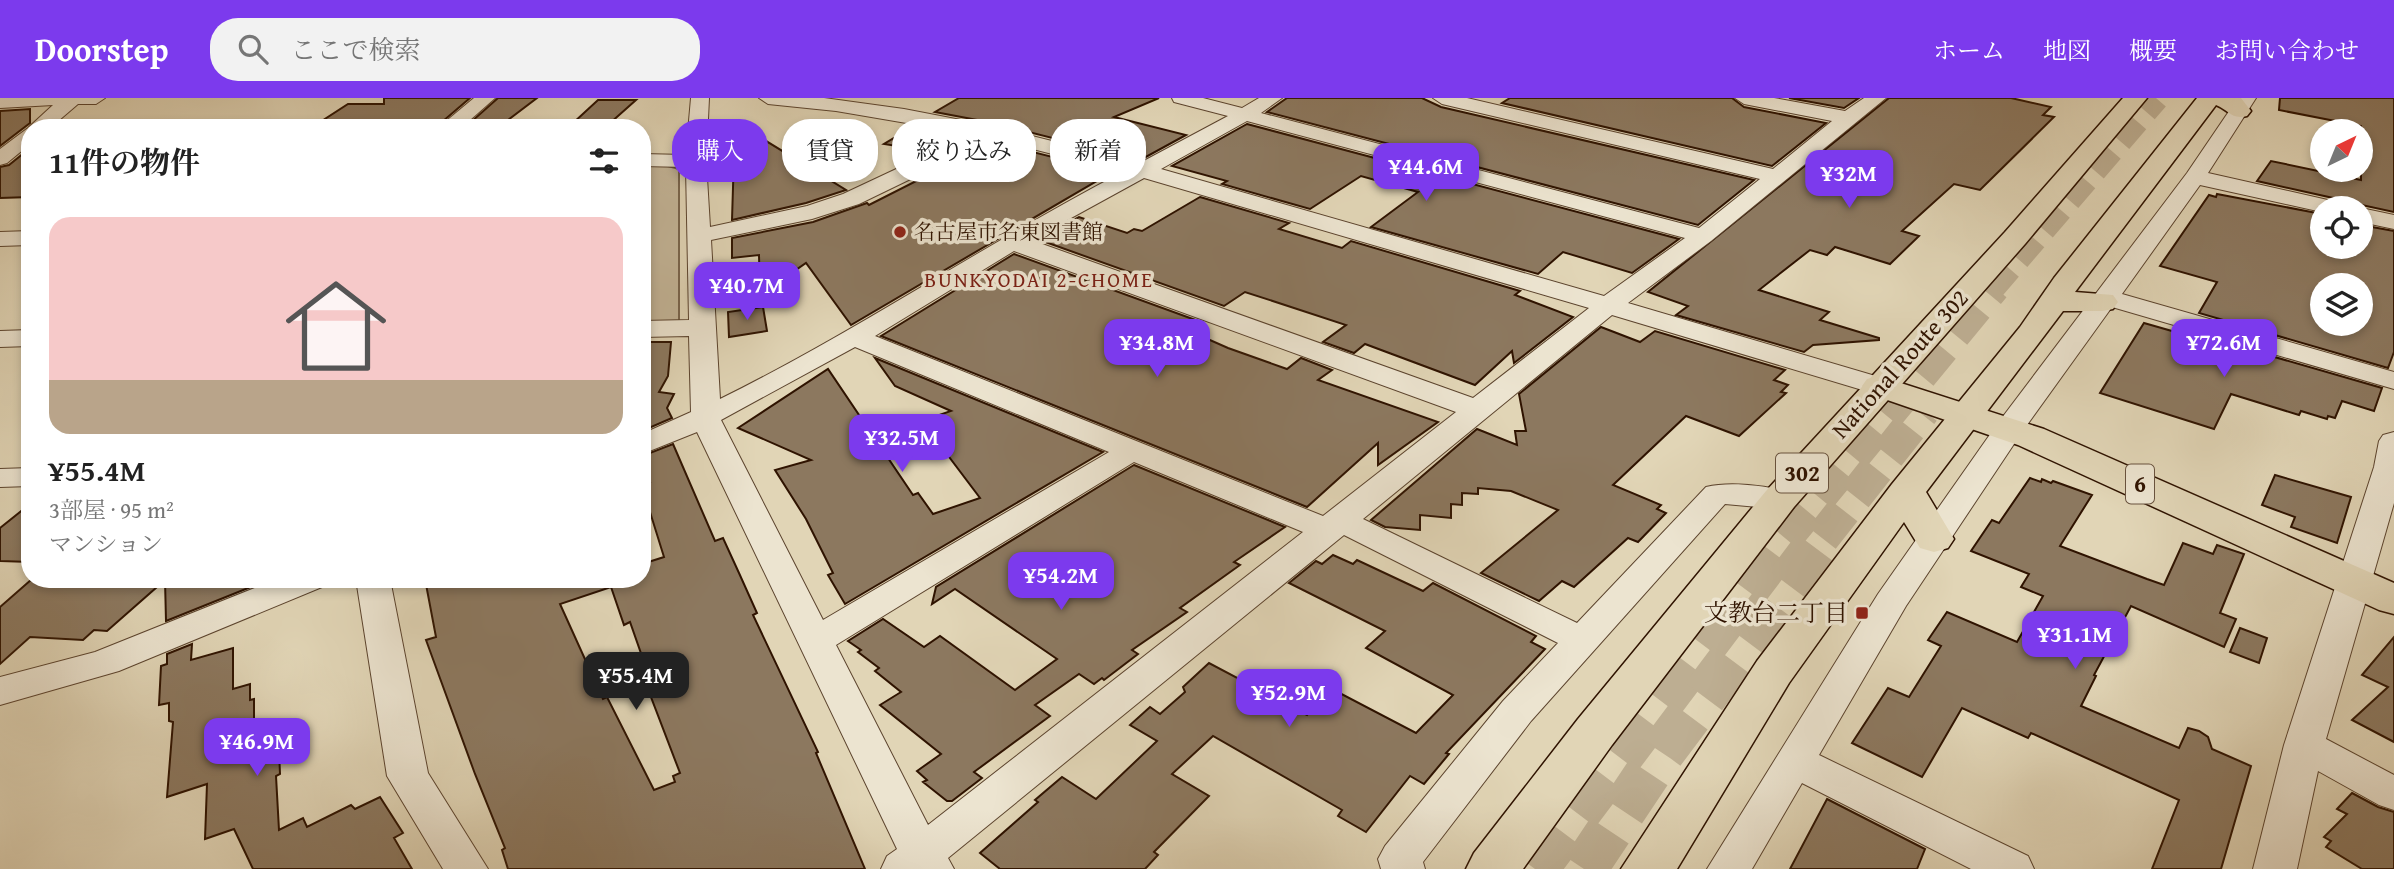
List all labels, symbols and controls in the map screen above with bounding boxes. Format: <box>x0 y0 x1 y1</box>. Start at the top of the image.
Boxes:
search box <box>210 18 700 81</box>
text: Doorstep <box>35 25 168 73</box>
icon: search <box>234 30 272 68</box>
text: ここで検索 <box>290 30 420 69</box>
text: ホーム <box>1933 33 2005 68</box>
text: 地図 <box>2043 33 2091 68</box>
text: 概要 <box>2129 33 2177 68</box>
text: お問い合わせ <box>2215 33 2359 68</box>
chip: 購入 <box>672 119 768 182</box>
chip: 賃貸 <box>782 119 878 182</box>
chip: 絞り込み <box>892 119 1036 182</box>
chip: 新着 <box>1050 119 1146 182</box>
north arrow <box>2310 119 2373 182</box>
map controls <box>2310 119 2373 336</box>
text: 11件の物件 <box>49 140 200 184</box>
icon: filters <box>585 142 623 180</box>
pin: ¥44.6M <box>1369 144 1483 203</box>
text: ¥44.6M <box>1389 149 1463 182</box>
pin: ¥32M <box>1808 150 1890 210</box>
text: ¥32M <box>1821 156 1877 189</box>
button: locate <box>2310 196 2373 259</box>
place label: 名古屋市名東図書館 <box>914 216 1103 247</box>
marker: 名古屋市名東図書館 <box>892 224 908 240</box>
pin: ¥40.7M <box>690 262 804 322</box>
icon: home <box>273 263 399 389</box>
district label: BUNKYODAI 2-CHOME <box>924 264 1154 295</box>
text: ¥40.7M <box>710 268 784 301</box>
button: layers <box>2310 273 2373 336</box>
street label: National Route 302 <box>1823 281 1976 446</box>
pin: ¥34.8M <box>1100 320 1214 379</box>
pin: ¥72.6M <box>2167 320 2281 379</box>
text: ¥34.8M <box>1120 325 1194 358</box>
text: ¥72.6M <box>2187 325 2261 358</box>
pin: ¥32.5M <box>845 414 959 474</box>
text: ¥32.5M <box>865 420 939 453</box>
text: ¥55.4M <box>49 448 145 492</box>
road number: 302 <box>1776 454 1828 492</box>
road number: 6 <box>2126 464 2154 504</box>
text: 3部屋 · 95 m² <box>49 493 174 526</box>
text: マンション <box>49 527 163 560</box>
pin: ¥54.2M <box>1004 552 1118 612</box>
text: ¥54.2M <box>1024 558 1098 591</box>
place label: 文教台二丁目 <box>1704 595 1848 630</box>
marker: 文教台二丁目 <box>1854 605 1870 621</box>
pin: ¥31.1M <box>2018 612 2132 671</box>
text: ¥31.1M <box>2038 617 2112 650</box>
pin: ¥55.4M <box>579 652 693 712</box>
text: ¥55.4M <box>599 658 673 691</box>
pin: ¥52.9M <box>1232 670 1346 729</box>
text: ¥52.9M <box>1252 675 1326 708</box>
pin: ¥46.9M <box>200 718 314 778</box>
text: ¥46.9M <box>220 724 294 757</box>

